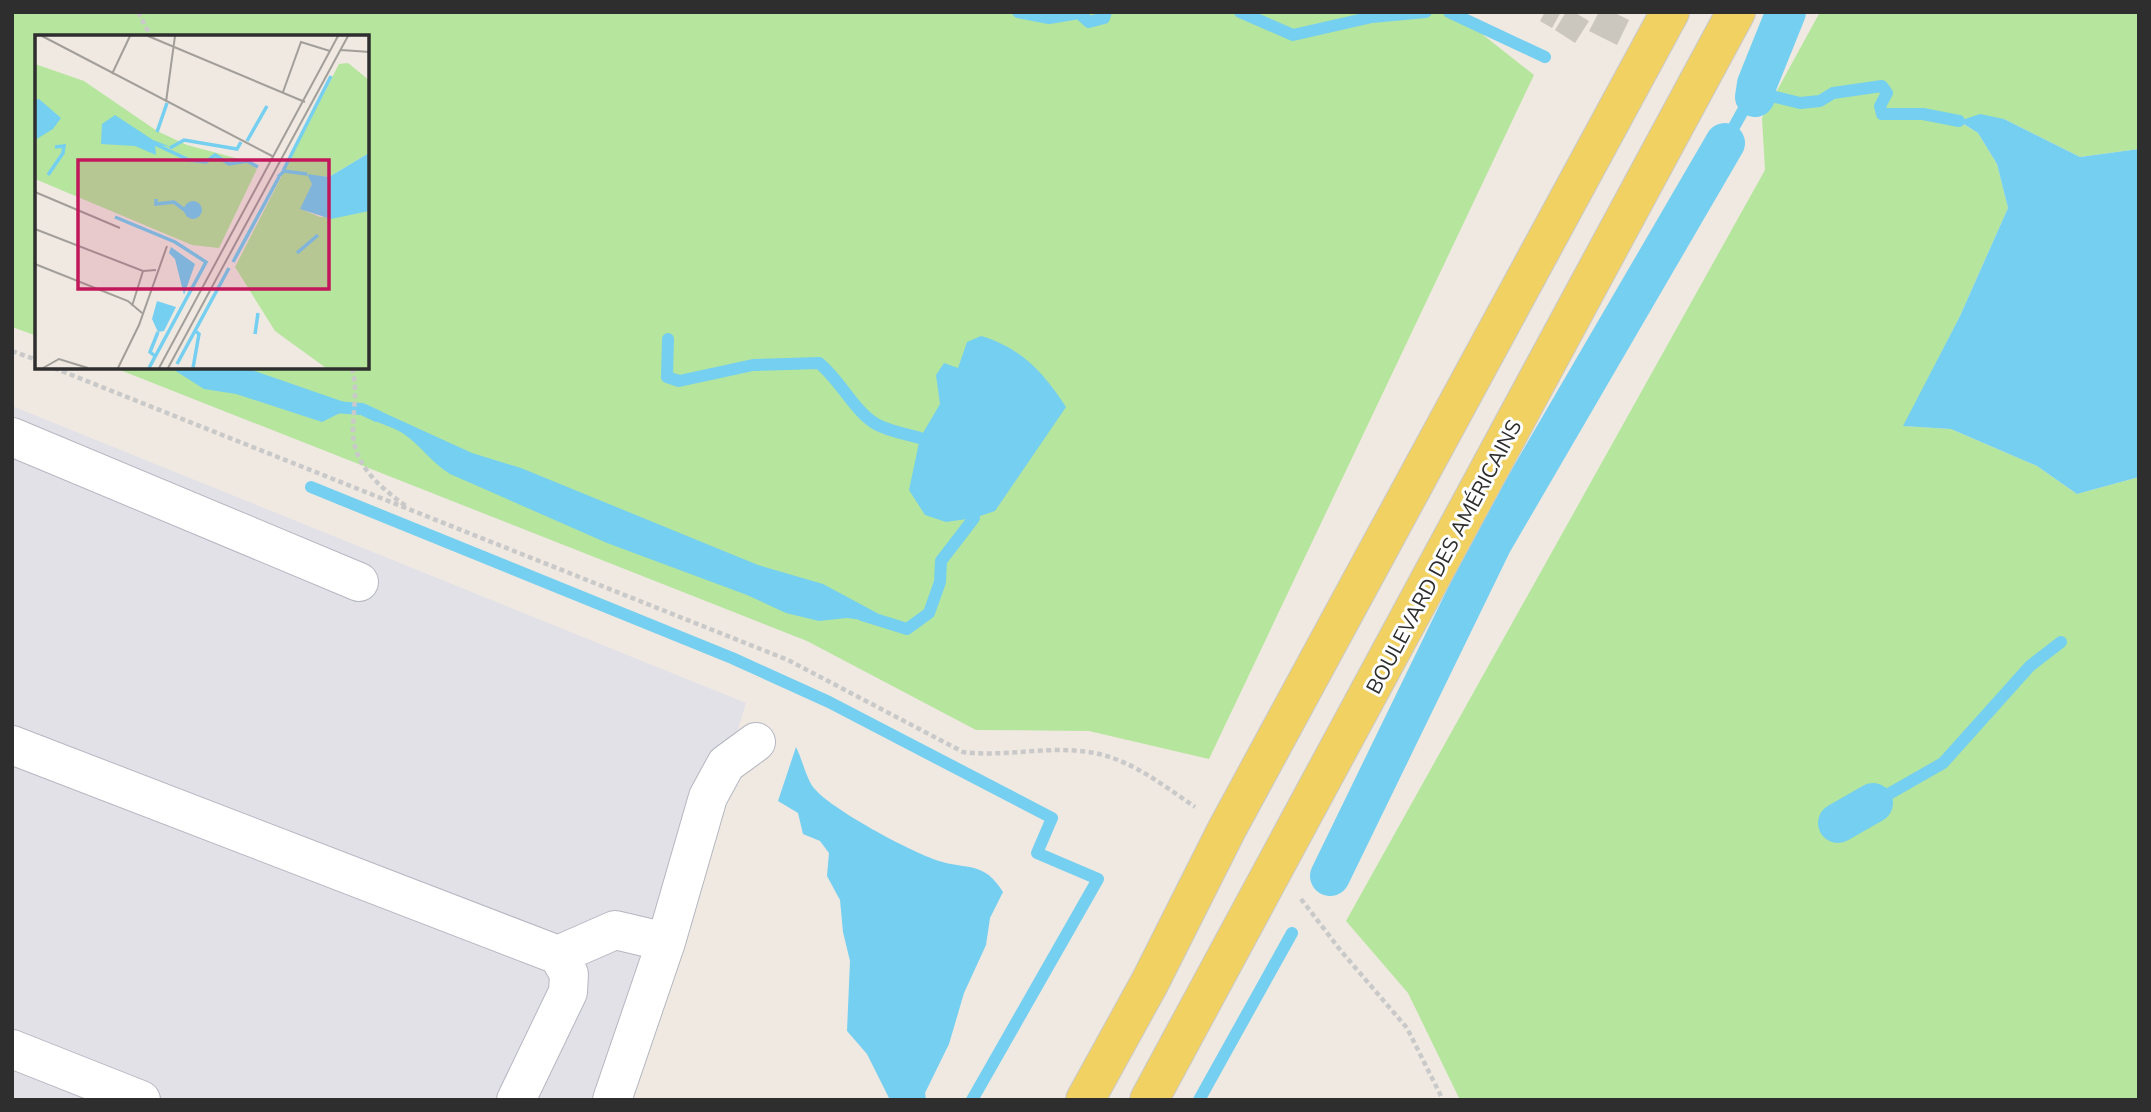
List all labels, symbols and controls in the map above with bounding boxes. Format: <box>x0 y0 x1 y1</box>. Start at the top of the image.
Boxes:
inset map <box>35 35 369 369</box>
street label: BOULEVARD DES AMÉRICAINS <box>1360 415 1528 699</box>

